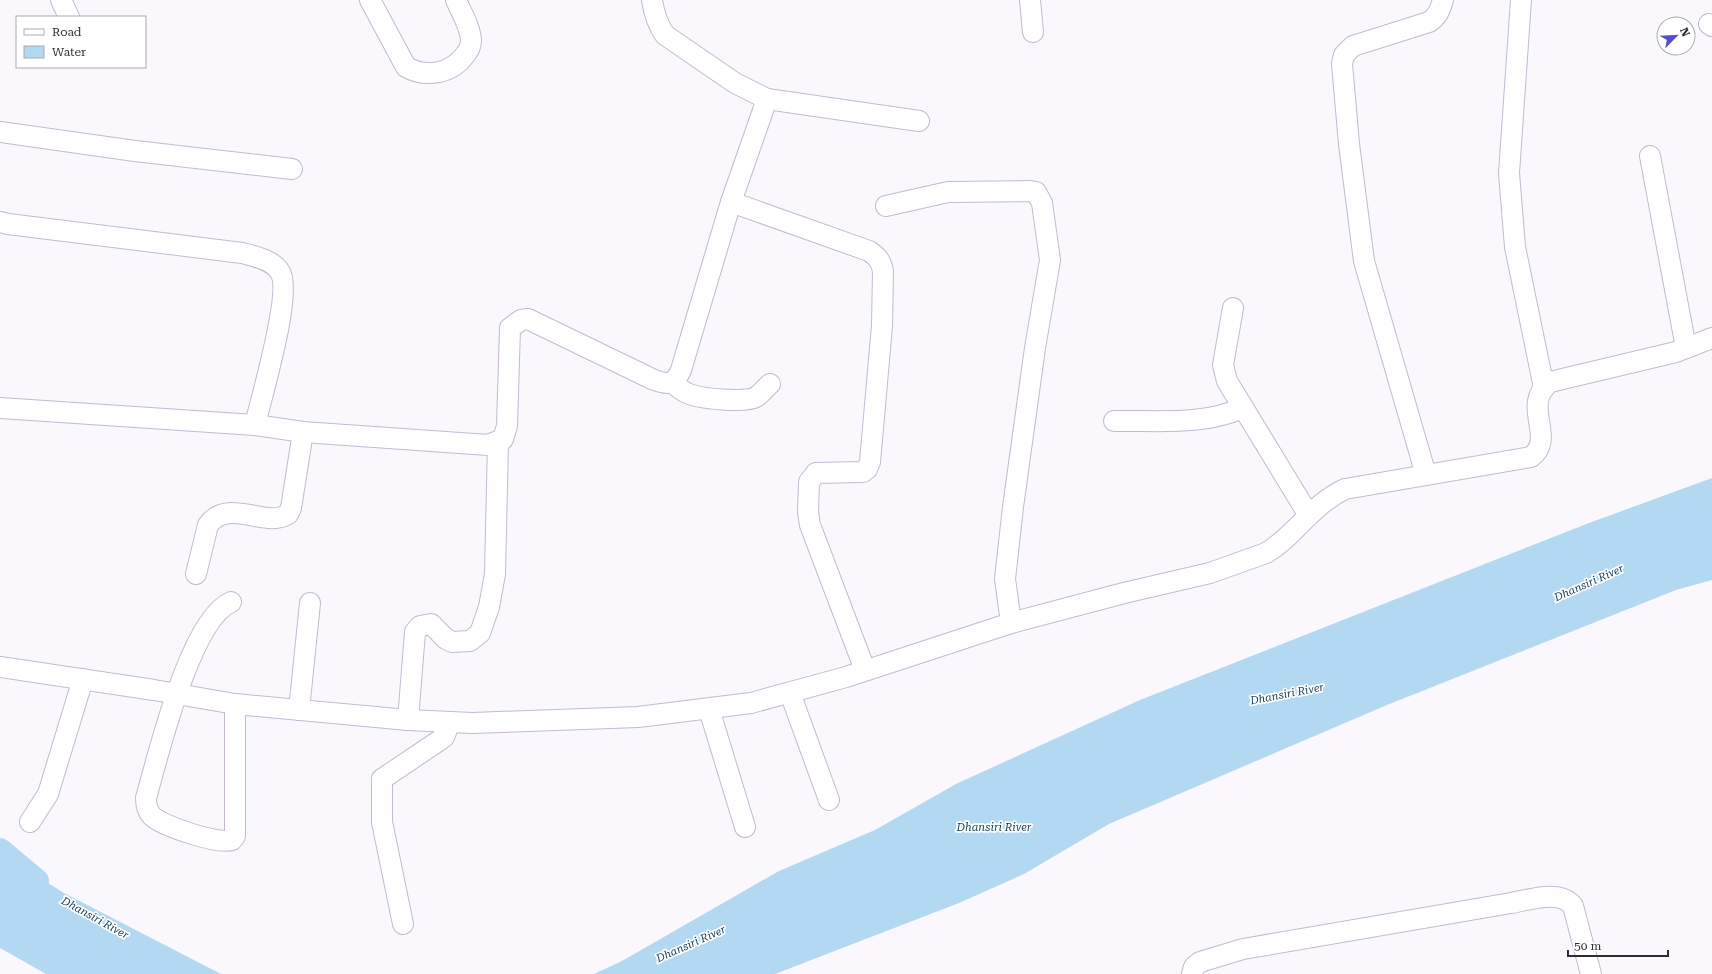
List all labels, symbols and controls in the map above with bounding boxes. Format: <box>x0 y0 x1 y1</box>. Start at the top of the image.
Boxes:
legend <box>16 16 146 68</box>
north arrow <box>1656 16 1696 56</box>
text: Road <box>52 25 82 39</box>
text: N <box>1677 26 1693 39</box>
text: Water <box>52 45 86 59</box>
water label: Dhansiri River <box>1551 562 1626 605</box>
water label: Dhansiri River <box>1248 680 1325 708</box>
water label: Dhansiri River <box>956 821 1032 834</box>
water label: Dhansiri River <box>58 894 131 942</box>
water label: Dhansiri River <box>653 923 728 966</box>
scale bar <box>1568 932 1668 958</box>
text: 50 m <box>1574 939 1601 953</box>

